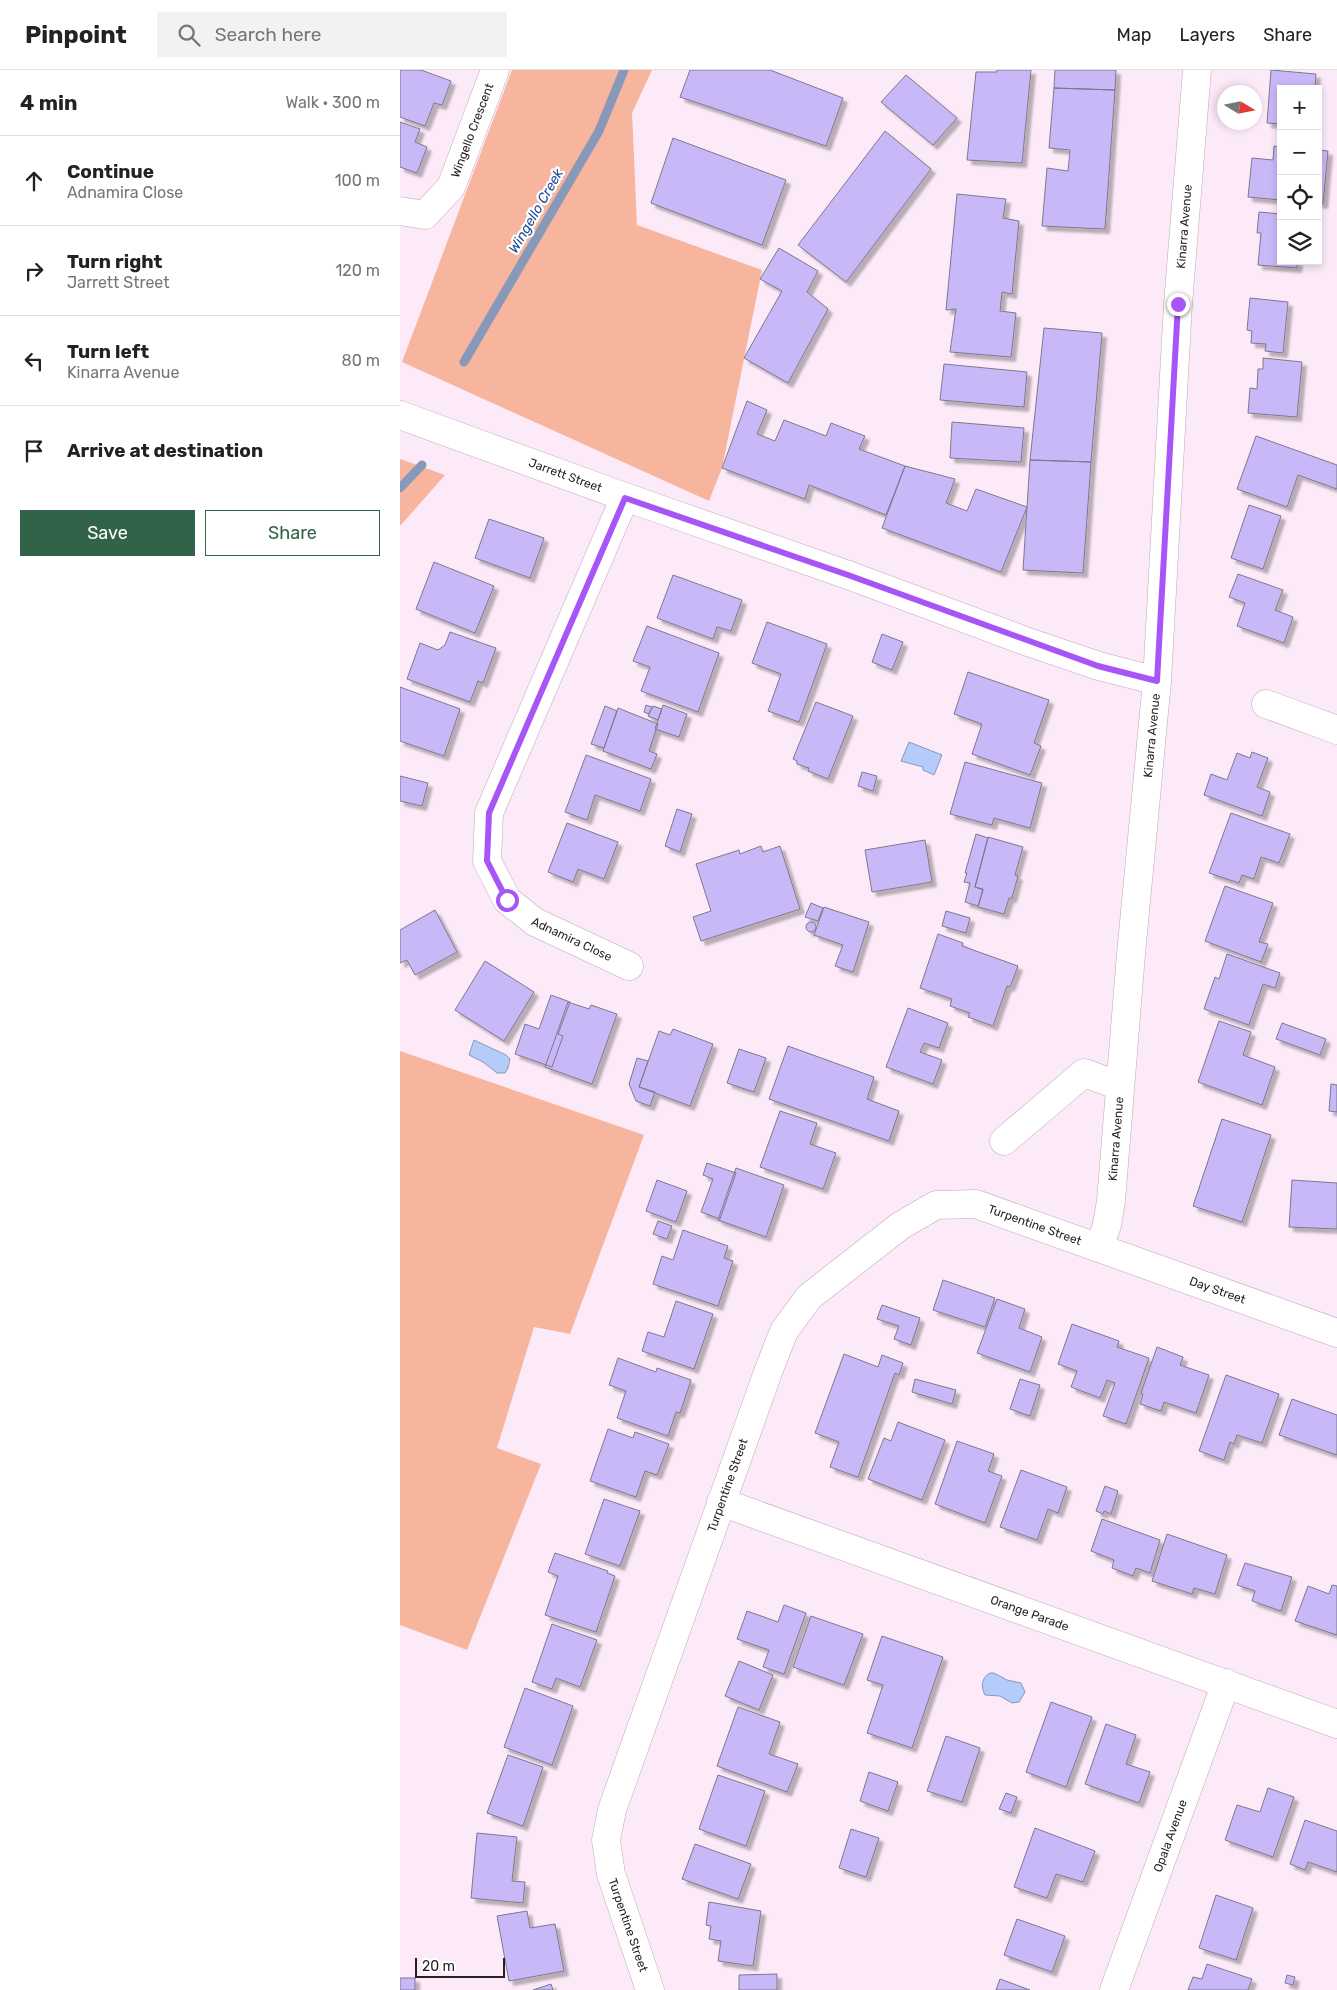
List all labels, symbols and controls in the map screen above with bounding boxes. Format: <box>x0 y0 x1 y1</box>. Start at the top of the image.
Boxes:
search box <box>157 12 507 57</box>
text: Pinpoint <box>25 21 127 49</box>
icon: search <box>175 21 203 49</box>
text: Search here <box>215 23 321 46</box>
text: Map <box>1117 24 1152 46</box>
text: Layers <box>1180 24 1235 46</box>
text: Share <box>1263 24 1312 46</box>
street label: Wingello Crescent <box>448 81 497 180</box>
north arrow <box>1217 85 1262 130</box>
map controls <box>1277 85 1322 265</box>
button: + <box>1277 85 1322 130</box>
text: 4 min <box>20 90 78 115</box>
text: Walk · 300 m <box>286 93 380 112</box>
button: − <box>1277 130 1322 175</box>
text: Continue <box>67 160 154 183</box>
water label: Wingello Creek <box>505 165 567 256</box>
icon: ahead <box>20 167 48 195</box>
text: 100 m <box>335 171 380 190</box>
button: locate <box>1277 175 1322 220</box>
text: Adnamira Close <box>67 183 183 202</box>
street label: Kinarra Avenue <box>1174 184 1195 269</box>
button: layers <box>1277 220 1322 265</box>
text: Turn right <box>67 250 162 273</box>
icon: right <box>20 257 48 285</box>
text: 120 m <box>335 261 380 280</box>
text: Jarrett Street <box>67 273 170 292</box>
route end <box>1167 293 1190 316</box>
text: Turn left <box>67 340 149 363</box>
icon: left <box>20 347 48 375</box>
text: 80 m <box>342 351 380 370</box>
text: Kinarra Avenue <box>67 363 179 382</box>
icon: arrive <box>20 437 48 465</box>
text: Arrive at destination <box>67 439 263 462</box>
street label: Jarrett Street <box>527 456 604 495</box>
button: Save <box>20 510 195 556</box>
button: Share <box>205 510 380 556</box>
street label: Kinarra Avenue <box>1141 693 1163 778</box>
route start <box>496 889 519 912</box>
street label: Adnamira Close <box>529 914 614 964</box>
street label: Kinarra Avenue <box>1106 1096 1126 1182</box>
street label: Turpentine Street <box>986 1202 1084 1248</box>
street label: Day Street <box>1187 1274 1248 1307</box>
street label: Turpentine Street <box>705 1436 751 1534</box>
street label: Orange Parade <box>988 1593 1071 1634</box>
street label: Opala Avenue <box>1151 1798 1190 1874</box>
street label: Turpentine Street <box>605 1876 651 1974</box>
scale bar <box>415 1955 505 1978</box>
text: 20 m <box>422 1958 455 1975</box>

